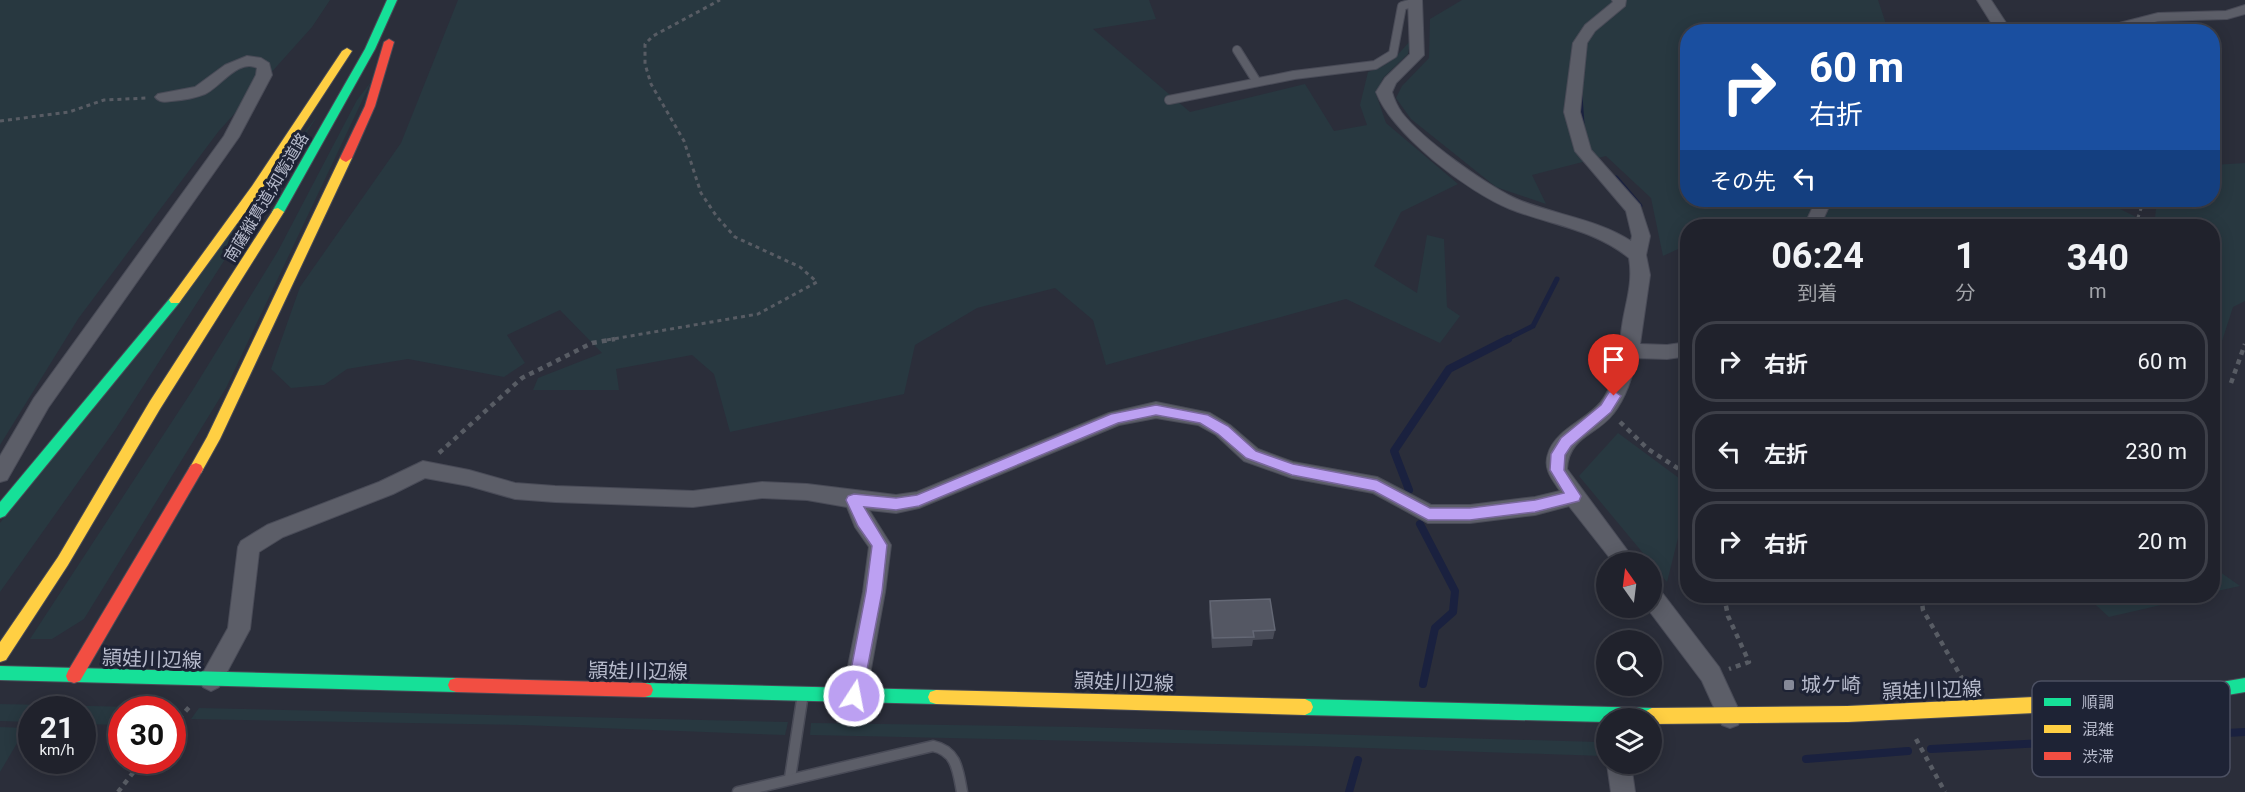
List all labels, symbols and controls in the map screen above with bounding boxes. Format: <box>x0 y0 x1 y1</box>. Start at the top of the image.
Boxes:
text: 60 m <box>1809 43 1904 92</box>
icon: right <box>1710 48 1788 126</box>
text: 右折 <box>1809 99 1863 131</box>
street label: 南薩縦貫道;知覧道路 <box>220 129 313 265</box>
icon: left <box>1788 162 1821 195</box>
text: その先 <box>1710 169 1776 194</box>
text: 06:24 <box>1771 235 1864 277</box>
text: 1 <box>1955 235 1976 277</box>
text: 340 <box>2067 237 2129 279</box>
text: m <box>2089 279 2107 303</box>
text: 到着 <box>1798 281 1838 305</box>
text: 分 <box>1955 281 1975 305</box>
pin <box>1588 334 1639 396</box>
icon: arrive <box>1597 343 1630 376</box>
icon: right <box>1713 345 1746 378</box>
text: 60 m <box>2138 349 2187 374</box>
text: 右折 <box>1764 352 1808 377</box>
icon: left <box>1713 435 1746 468</box>
text: 230 m <box>2125 439 2187 464</box>
text: 左折 <box>1764 442 1808 467</box>
icon: right <box>1713 525 1746 558</box>
text: 20 m <box>2138 529 2187 554</box>
text: 右折 <box>1764 532 1808 557</box>
north arrow <box>1596 552 1662 618</box>
map controls <box>1596 552 1662 774</box>
button: search <box>1596 630 1662 696</box>
street label: 頴娃川辺線 <box>102 645 202 673</box>
street label: 頴娃川辺線 <box>588 658 688 684</box>
position arrow <box>822 664 886 728</box>
street label: 頴娃川辺線 <box>1074 668 1174 696</box>
place label: 城ケ崎 <box>1801 673 1861 697</box>
street label: 頴娃川辺線 <box>1882 676 1982 704</box>
marker: 城ケ崎 <box>1782 678 1796 692</box>
legend <box>2032 681 2230 777</box>
text: 順調 <box>2082 693 2114 712</box>
speed limit sign: 30 <box>108 696 186 774</box>
button: layers <box>1596 708 1662 774</box>
text: 21 <box>40 710 74 745</box>
text: 混雑 <box>2082 720 2114 739</box>
text: km/h <box>39 741 75 759</box>
text: 渋滞 <box>2082 747 2114 766</box>

